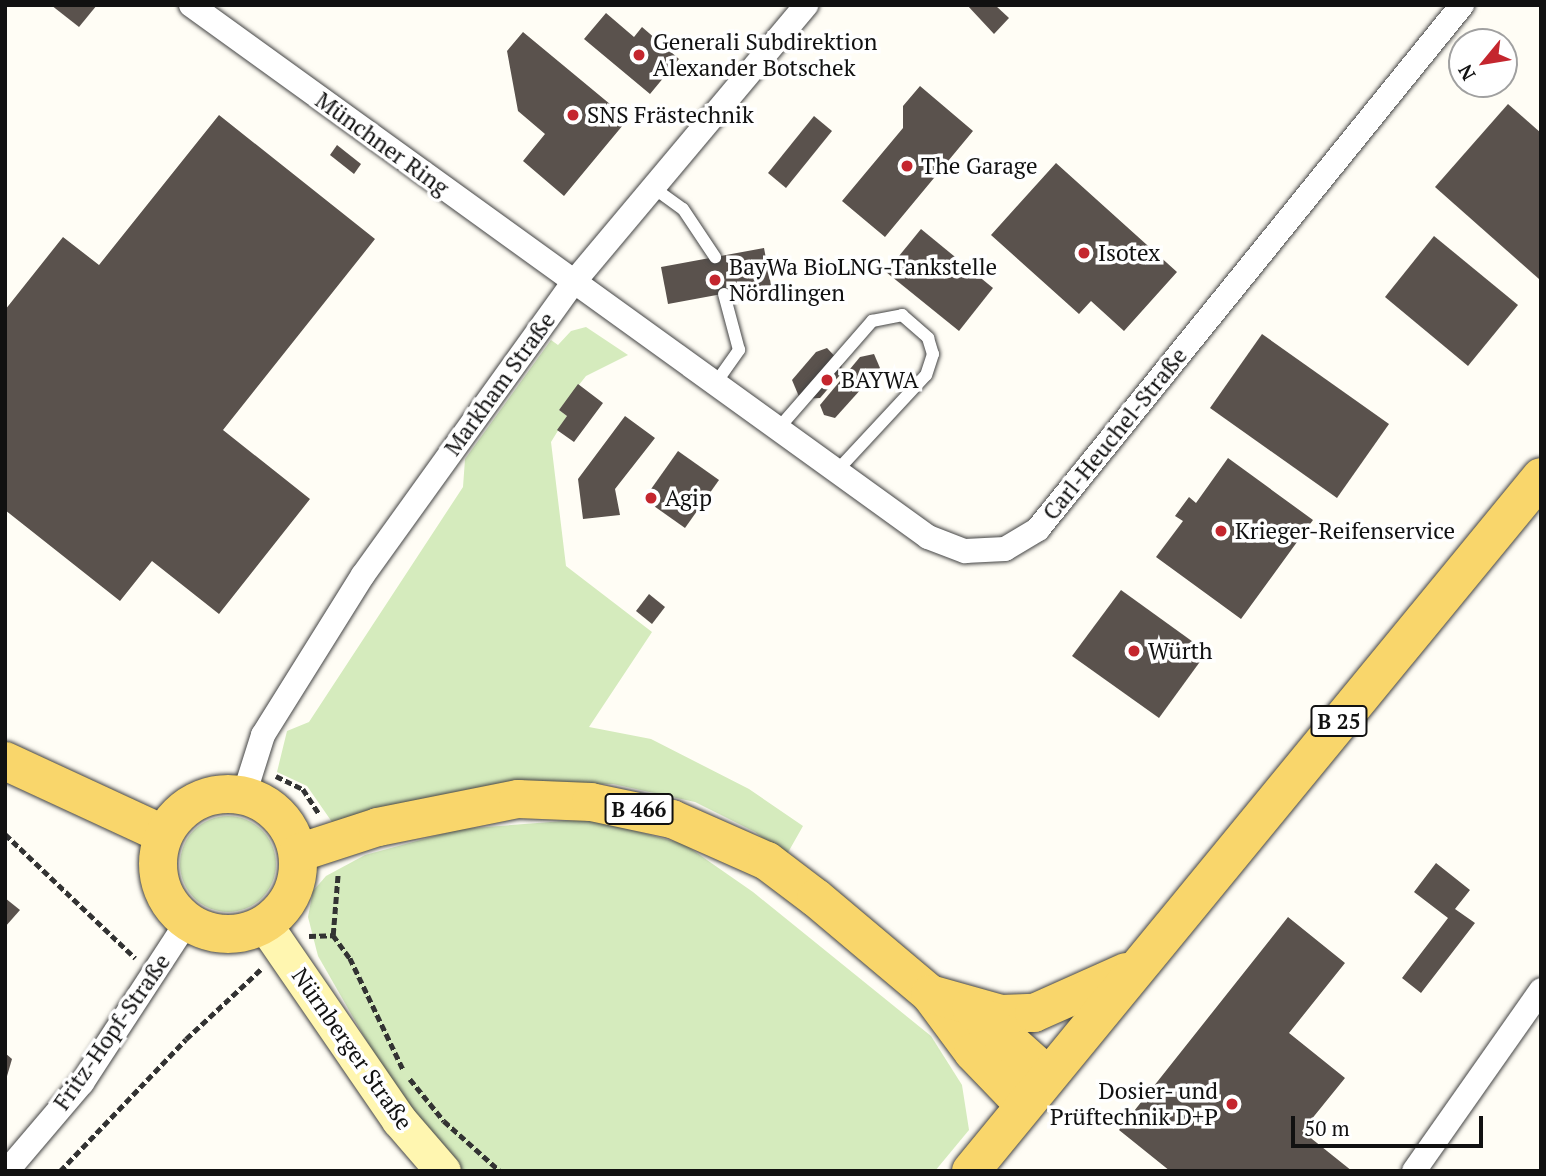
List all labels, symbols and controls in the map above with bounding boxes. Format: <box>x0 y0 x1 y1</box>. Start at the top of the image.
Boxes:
place label: Generali Subdirektion Alexander Botschek <box>653 28 877 82</box>
north arrow <box>1448 28 1518 98</box>
marker: Generali Subdirektion Alexander Botschek <box>631 47 647 63</box>
text: N <box>1452 60 1481 85</box>
street label: Münchner Ring <box>310 86 454 202</box>
place label: SNS Frästechnik <box>587 101 754 129</box>
marker: SNS Frästechnik <box>565 107 581 123</box>
place label: The Garage <box>921 152 1037 180</box>
marker: The Garage <box>899 158 915 174</box>
place label: Isotex <box>1098 239 1160 267</box>
marker: Isotex <box>1076 245 1092 261</box>
place label: BayWa BioLNG-Tankstelle Nördlingen <box>729 253 997 307</box>
marker: BayWa BioLNG-Tankstelle Nördlingen <box>707 272 723 288</box>
street label: Markham Straße <box>439 307 561 461</box>
street label: Carl-Heuchel-Straße <box>1037 342 1193 526</box>
place label: BAYWA <box>841 366 919 394</box>
marker: BAYWA <box>819 372 835 388</box>
place label: Agip <box>665 484 712 512</box>
marker: Agip <box>643 490 659 506</box>
place label: Krieger-Reifenservice <box>1235 517 1455 545</box>
marker: Krieger-Reifenservice <box>1213 523 1229 539</box>
place label: Würth <box>1148 637 1213 665</box>
marker: Würth <box>1126 643 1142 659</box>
road number: B 25 <box>1309 704 1369 738</box>
road number: B 466 <box>604 792 674 826</box>
street label: Fritz-Hopf-Straße <box>48 949 176 1115</box>
street label: Nürnberger Straße <box>286 963 418 1135</box>
place label: Dosier- und Prüftechnik D+P <box>1050 1077 1218 1131</box>
marker: Dosier- und Prüftechnik D+P <box>1224 1096 1240 1112</box>
scale bar <box>1294 1102 1486 1146</box>
text: 50 m <box>1304 1114 1350 1142</box>

